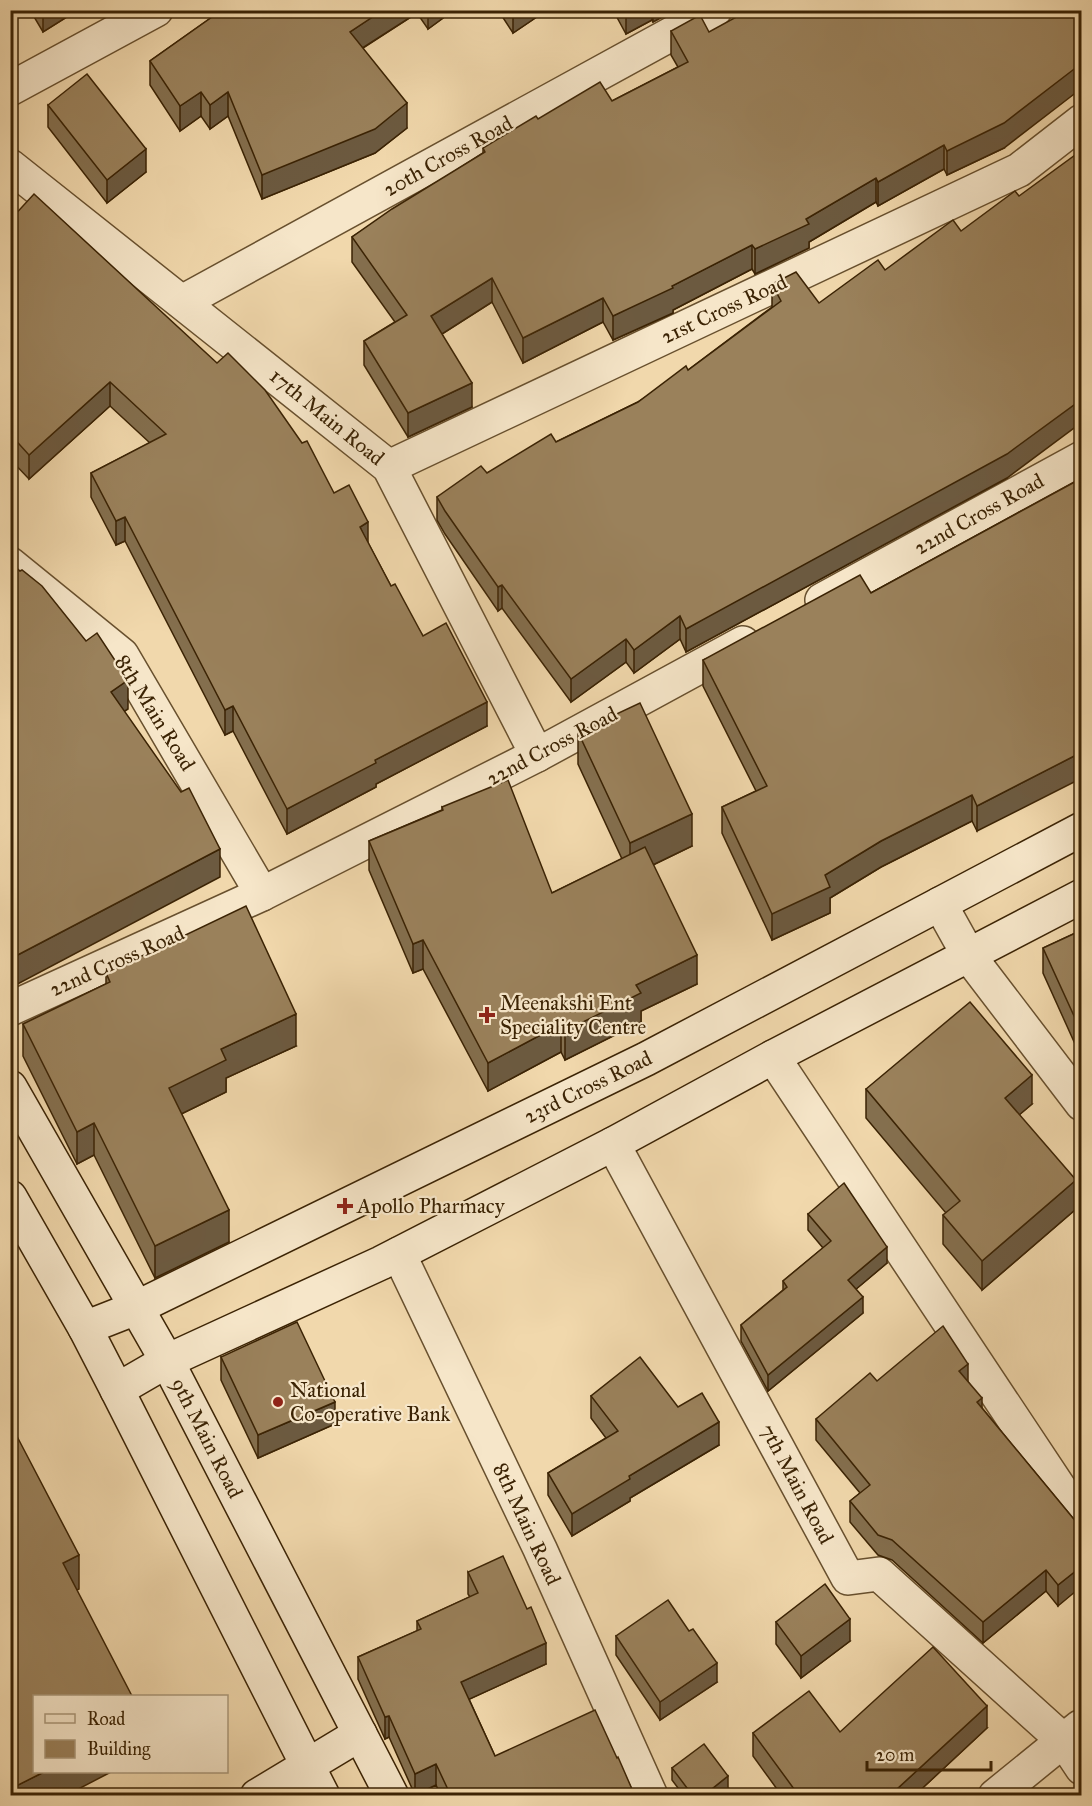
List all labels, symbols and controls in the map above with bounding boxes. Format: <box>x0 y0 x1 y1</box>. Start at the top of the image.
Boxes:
street label: 20th Cross Road <box>379 110 518 202</box>
street label: 21st Cross Road <box>657 268 791 349</box>
street label: 17th Main Road <box>264 363 390 471</box>
street label: 22nd Cross Road <box>910 467 1049 560</box>
street label: 8th Main Road <box>109 650 201 776</box>
street label: 22nd Cross Road <box>482 700 622 791</box>
street label: 22nd Cross Road <box>46 920 189 1002</box>
place label: Meenakshi Ent Speciality Centre <box>500 990 646 1040</box>
marker: Meenakshi Ent Speciality Centre <box>478 1006 496 1024</box>
street label: 23rd Cross Road <box>520 1045 657 1129</box>
place label: Apollo Pharmacy <box>356 1193 506 1219</box>
marker: Apollo Pharmacy <box>338 1199 352 1213</box>
street label: 9th Main Road <box>165 1373 249 1503</box>
place label: National Co-operative Bank <box>290 1377 451 1427</box>
marker: National Co-operative Bank <box>271 1395 285 1409</box>
street label: 7th Main Road <box>755 1420 840 1549</box>
street label: 8th Main Road <box>487 1459 567 1590</box>
legend <box>33 1695 228 1773</box>
text: Road <box>87 1708 125 1730</box>
scale bar <box>867 1734 992 1772</box>
text: Building <box>87 1738 151 1761</box>
text: 20 m <box>876 1744 914 1766</box>

